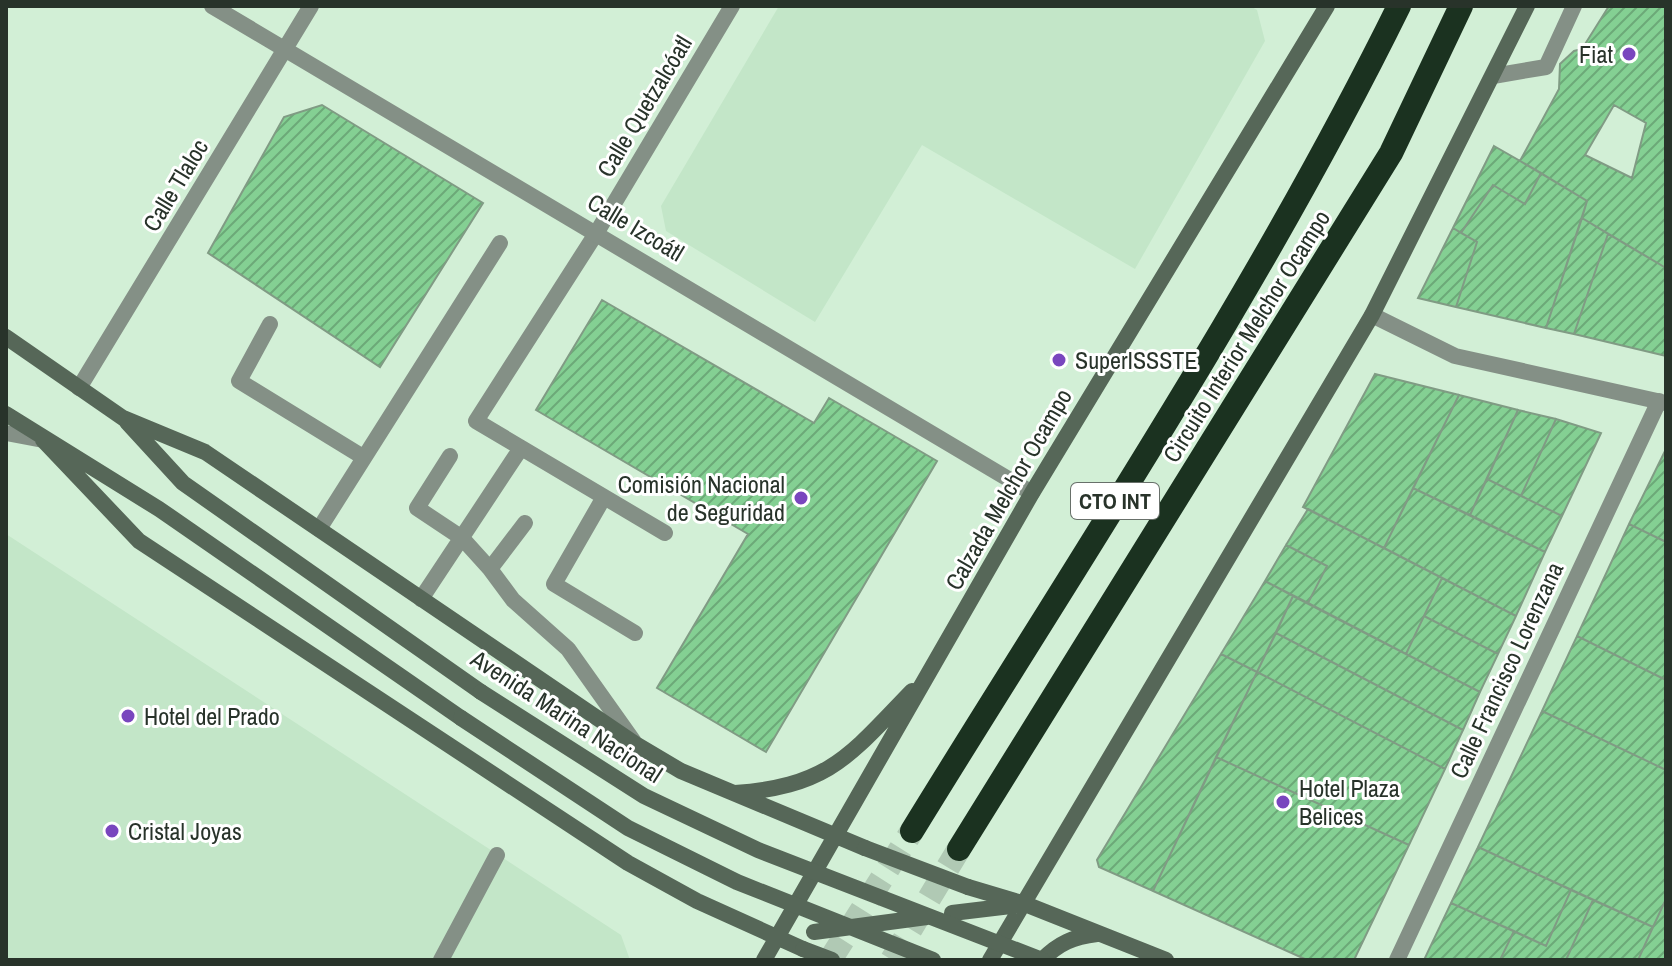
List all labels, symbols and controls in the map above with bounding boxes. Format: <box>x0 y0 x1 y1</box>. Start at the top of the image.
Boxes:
street label: Calle Quetzalcóatl <box>589 29 699 183</box>
place label: Fiat <box>1579 38 1614 70</box>
marker: Fiat <box>1620 45 1638 63</box>
street label: Calle Tlaloc <box>135 133 215 237</box>
street label: Calle Izcoátl <box>582 186 690 268</box>
street label: Circuito Interior Melchor Ocampo <box>1155 204 1337 468</box>
place label: SuperISSSTE <box>1075 344 1198 376</box>
marker: SuperISSSTE <box>1050 351 1068 369</box>
street label: Calzada Melchor Ocampo <box>937 382 1079 596</box>
place label: Comisión Nacional de Seguridad <box>618 468 785 528</box>
road number: CTO INT <box>1071 483 1159 519</box>
marker: Comisión Nacional de Seguridad <box>792 489 810 507</box>
street label: Calle Francisco Lorenzana <box>1442 557 1570 783</box>
street label: Avenida Marina Nacional <box>464 642 669 790</box>
place label: Hotel del Prado <box>144 700 280 732</box>
marker: Hotel del Prado <box>119 707 137 725</box>
place label: Hotel Plaza Belices <box>1299 772 1400 832</box>
marker: Hotel Plaza Belices <box>1274 793 1292 811</box>
place label: Cristal Joyas <box>128 815 242 847</box>
marker: Cristal Joyas <box>103 822 121 840</box>

